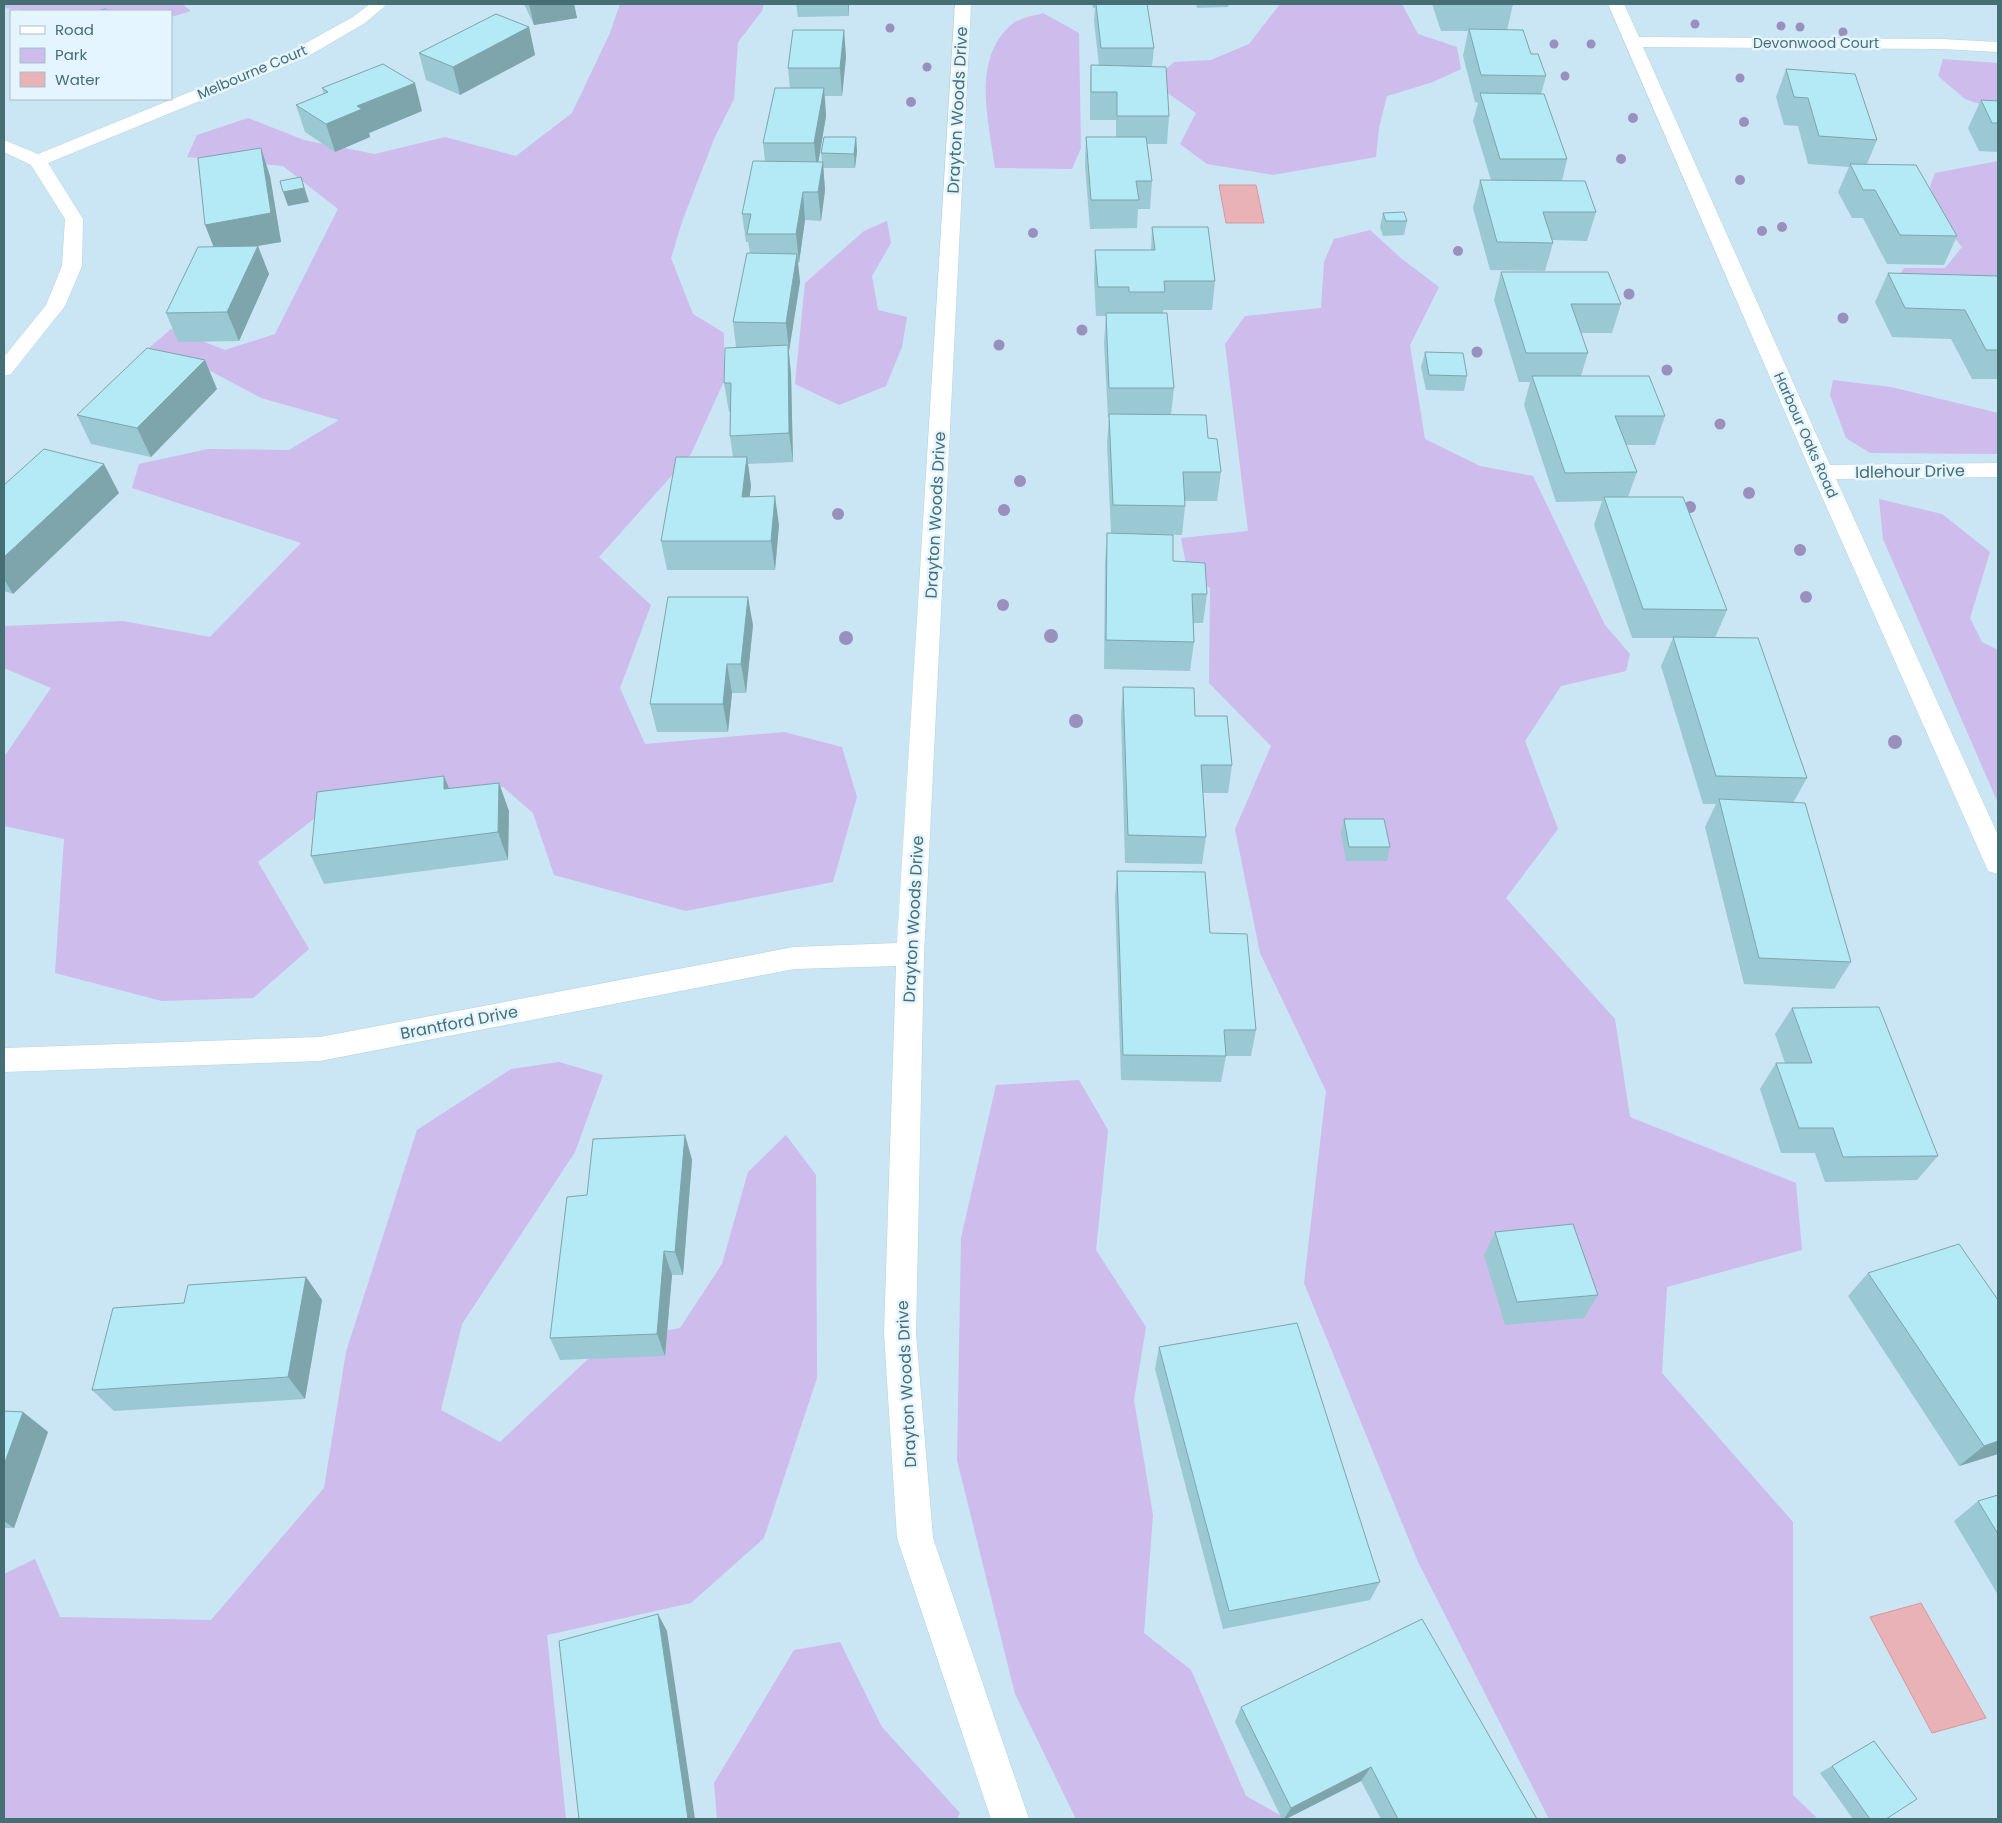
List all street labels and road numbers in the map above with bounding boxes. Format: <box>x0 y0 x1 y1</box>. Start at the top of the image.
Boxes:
street label: Drayton Woods Drive <box>942 26 973 194</box>
street label: Devonwood Court <box>1753 33 1879 53</box>
street label: Melbourne Court <box>194 40 310 104</box>
street label: Harbour Oaks Road <box>1769 369 1843 501</box>
street label: Drayton Woods Drive <box>920 431 951 599</box>
street label: Idlehour Drive <box>1855 459 1965 484</box>
street label: Drayton Woods Drive <box>898 835 929 1003</box>
street label: Brantford Drive <box>398 1000 520 1045</box>
street label: Drayton Woods Drive <box>891 1300 922 1468</box>

